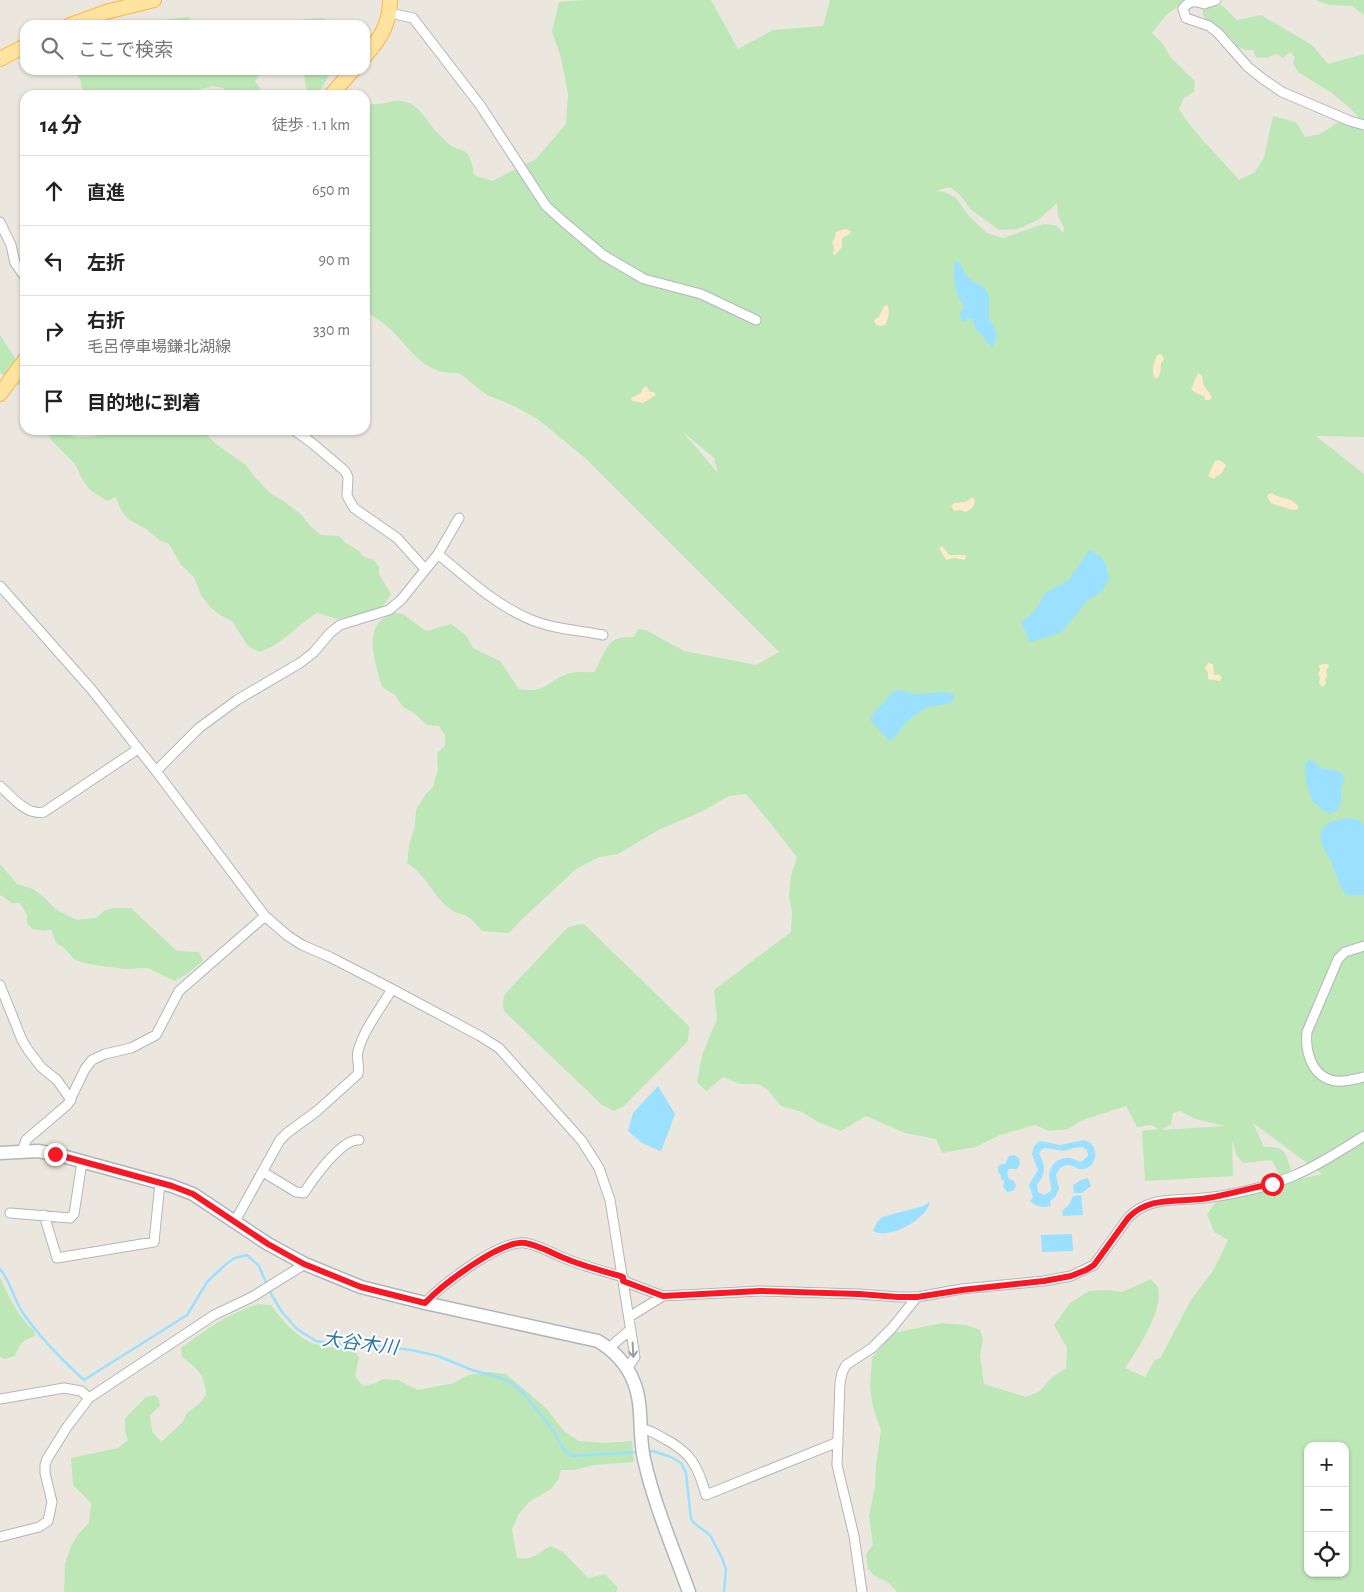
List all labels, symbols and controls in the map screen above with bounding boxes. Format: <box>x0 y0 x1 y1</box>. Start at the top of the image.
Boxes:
search box <box>20 20 370 75</box>
icon: search <box>38 34 66 62</box>
text: ここで検索 <box>78 41 173 60</box>
text: 14 分 <box>40 115 82 136</box>
text: 徒歩 · 1.1 km <box>272 117 350 133</box>
icon: ahead <box>40 177 68 205</box>
text: 650 m <box>312 182 350 198</box>
text: 直進 <box>87 184 125 203</box>
icon: left <box>40 247 68 275</box>
text: 90 m <box>319 252 350 268</box>
text: 左折 <box>87 254 125 273</box>
text: 右折 <box>87 312 125 331</box>
icon: right <box>40 317 68 345</box>
text: 330 m <box>313 322 350 338</box>
text: 毛呂停車場鎌北湖線 <box>87 339 231 355</box>
icon: arrive <box>40 387 68 415</box>
text: 目的地に到着 <box>87 394 201 413</box>
route end <box>44 1143 67 1166</box>
route start <box>1261 1173 1284 1196</box>
water label: 大谷木川 <box>321 1329 401 1358</box>
one-way arrow <box>629 1341 638 1357</box>
map controls <box>1304 1442 1349 1577</box>
button: + <box>1304 1442 1349 1487</box>
button: − <box>1304 1487 1349 1532</box>
button: locate <box>1304 1532 1349 1577</box>

